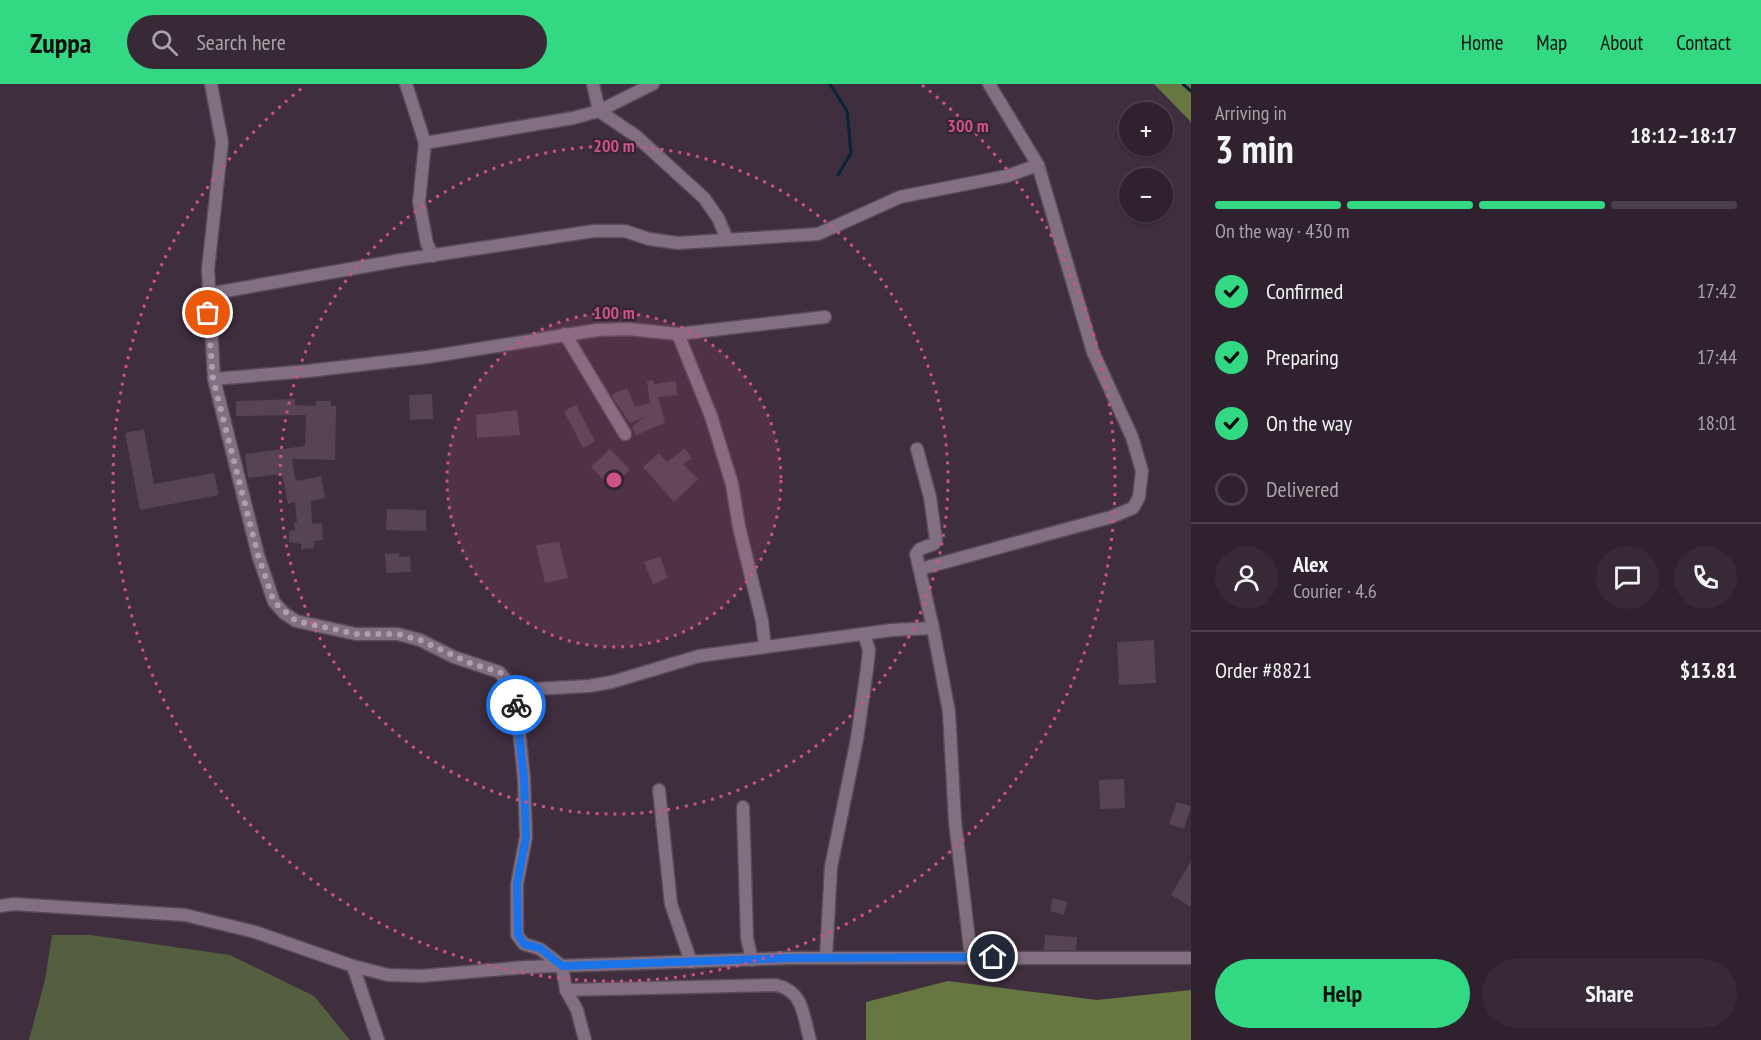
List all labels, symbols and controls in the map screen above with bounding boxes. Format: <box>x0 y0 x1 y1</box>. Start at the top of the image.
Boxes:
search box <box>127 15 547 69</box>
text: Zuppa <box>30 24 91 61</box>
icon: search <box>148 26 181 59</box>
text: Search here <box>196 28 286 56</box>
text: Home <box>1461 29 1503 56</box>
text: Map <box>1536 29 1567 56</box>
text: About <box>1600 29 1643 56</box>
text: Contact <box>1676 29 1731 56</box>
text: Arriving in <box>1215 100 1287 126</box>
map controls <box>1119 102 1173 222</box>
button: + <box>1119 102 1173 156</box>
text: 300 m <box>947 114 989 137</box>
text: 18:12–18:17 <box>1630 121 1737 149</box>
text: 3 min <box>1215 123 1294 174</box>
text: 200 m <box>593 134 635 157</box>
button: − <box>1119 168 1173 222</box>
text: On the way · 430 m <box>1215 218 1350 244</box>
icon: check <box>1215 275 1248 308</box>
text: Confirmed <box>1266 277 1343 305</box>
text: 17:42 <box>1697 278 1737 304</box>
pin <box>182 287 233 338</box>
icon: bag <box>191 296 224 329</box>
text: 100 m <box>593 301 635 324</box>
icon: check <box>1215 341 1248 374</box>
text: Preparing <box>1266 343 1339 371</box>
text: 17:44 <box>1697 344 1737 370</box>
icon: check <box>1215 407 1248 440</box>
text: On the way <box>1266 409 1352 437</box>
text: 18:01 <box>1697 410 1737 436</box>
centre of rings <box>604 470 624 490</box>
text: Delivered <box>1266 475 1339 503</box>
button: person <box>1215 546 1278 609</box>
button: chat <box>1596 546 1659 609</box>
button: phone <box>1674 546 1737 609</box>
text: Alex <box>1293 550 1328 578</box>
text: Courier · 4.6 <box>1293 578 1377 604</box>
text: Order #8821 <box>1215 656 1312 684</box>
text: $13.81 <box>1680 656 1737 684</box>
courier <box>486 675 546 735</box>
icon: bike <box>500 689 533 722</box>
pin <box>967 931 1018 982</box>
icon: home <box>976 940 1009 973</box>
button: Help <box>1215 959 1470 1028</box>
button: Share <box>1482 959 1737 1028</box>

